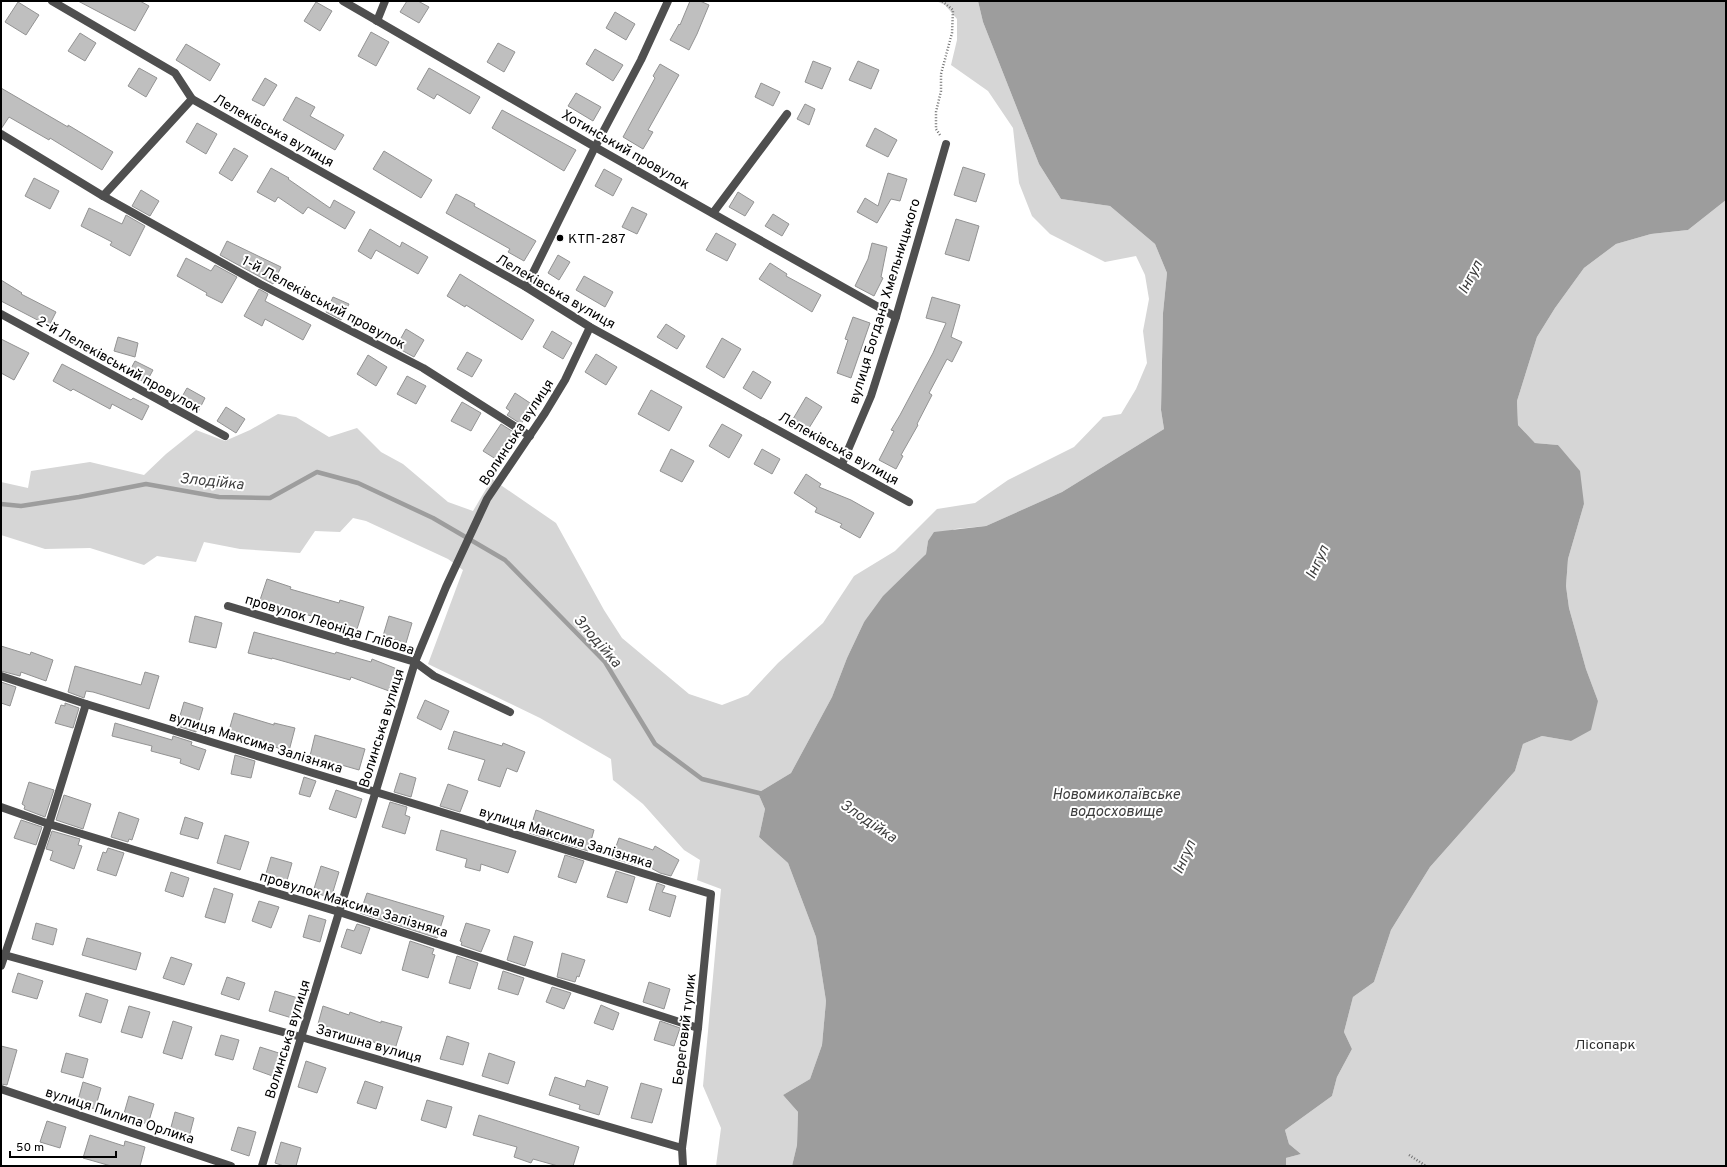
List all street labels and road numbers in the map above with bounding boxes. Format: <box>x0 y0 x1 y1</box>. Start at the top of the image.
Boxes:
street label: Лелеківська вулиця <box>210 91 337 172</box>
street label: Хотинський провулок <box>558 107 692 194</box>
street label: вулиця Богдана Хмельницького <box>846 196 925 406</box>
street label: Лелеківська вулиця <box>492 251 618 334</box>
street label: 1-й Лелеківський провулок <box>239 253 408 354</box>
street label: 2-й Лелеківський провулок <box>33 313 204 418</box>
street label: Волинська вулиця <box>476 376 558 489</box>
street label: Лелеківська вулиця <box>775 409 902 490</box>
street label: провулок Леоніда Глібова <box>243 592 416 659</box>
street label: Волинська вулиця <box>356 667 409 790</box>
street label: вулиця Максима Залізняка <box>167 709 344 778</box>
street label: вулиця Максима Залізняка <box>477 804 654 873</box>
street label: провулок Максима Залізняка <box>257 869 450 942</box>
street label: Береговий тупик <box>670 972 701 1086</box>
street label: Волинська вулиця <box>262 978 315 1101</box>
street label: Затишна вулиця <box>314 1021 424 1068</box>
street label: вулиця Пилипа Орлика <box>43 1084 196 1149</box>

